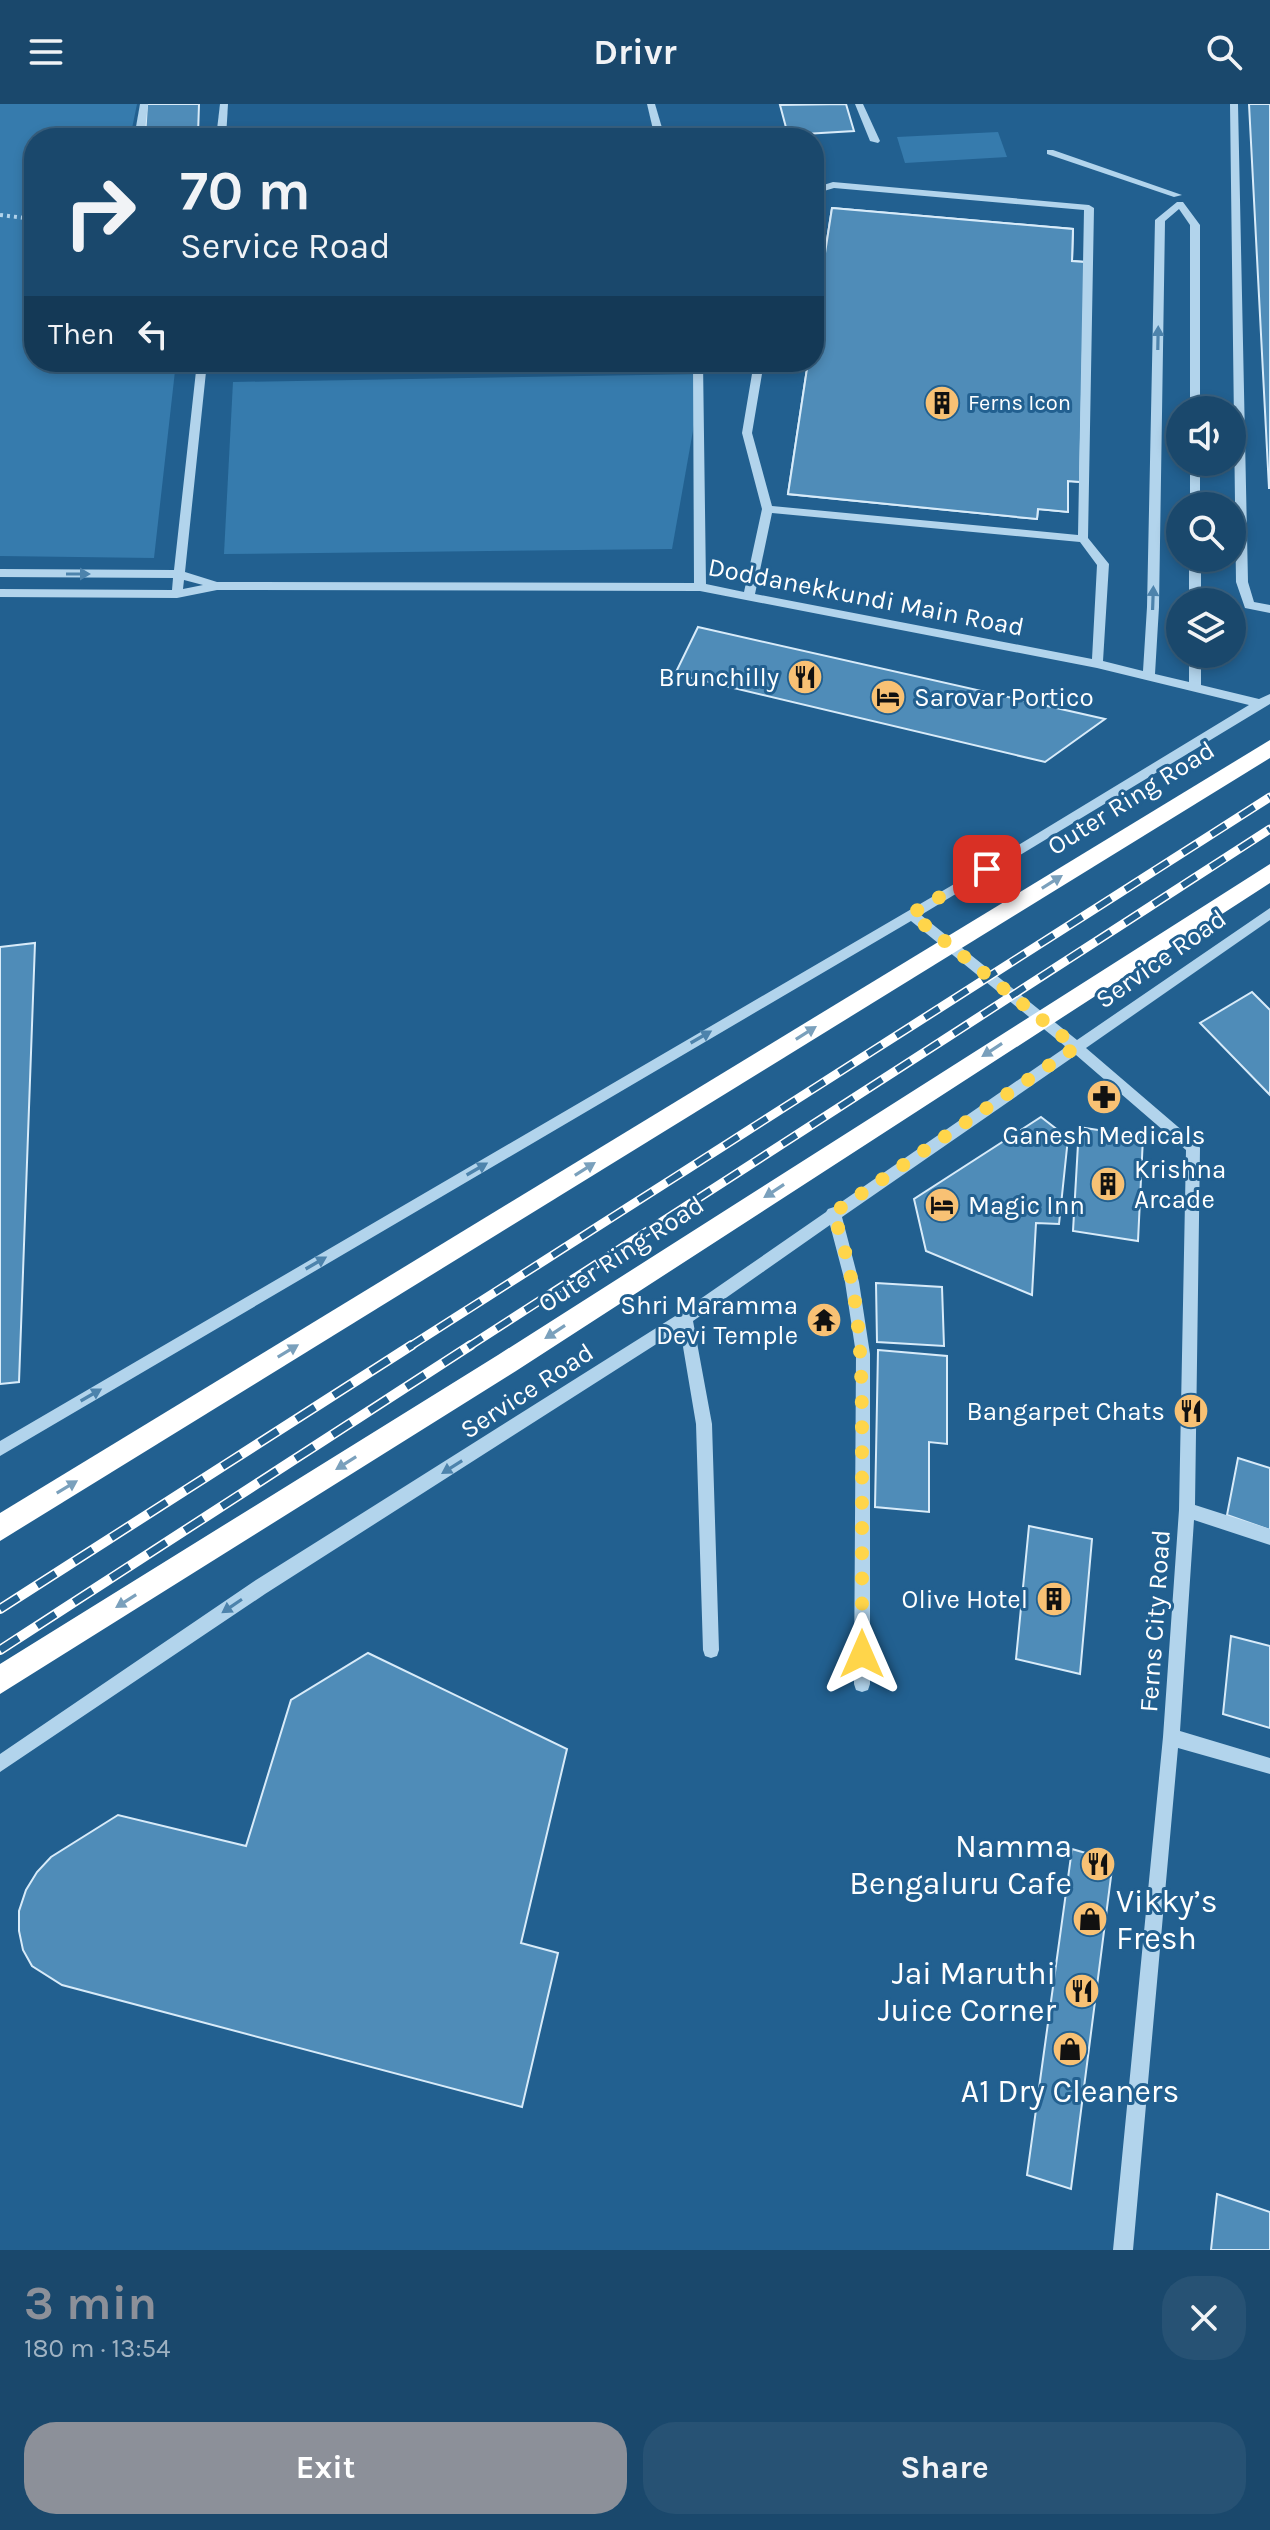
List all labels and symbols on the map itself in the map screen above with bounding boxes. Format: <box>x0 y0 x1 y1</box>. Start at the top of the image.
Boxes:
one-way arrow <box>1152 325 1164 350</box>
building icon: Ferns Icon <box>923 384 961 422</box>
place label: Ferns Icon <box>968 390 1071 416</box>
street label: Doddanekkundi Main Road <box>705 551 1027 643</box>
one-way arrow <box>66 568 91 580</box>
one-way arrow <box>1147 585 1159 610</box>
restaurant icon: Brunchilly <box>786 658 824 696</box>
place label: Brunchilly <box>658 662 779 693</box>
hotel icon: Sarovar Portico <box>869 678 907 716</box>
place label: Sarovar Portico <box>914 682 1094 713</box>
street label: Outer Ring Road <box>1042 734 1220 862</box>
pin <box>953 835 1021 903</box>
one-way arrow <box>1040 875 1063 890</box>
street label: Service Road <box>1090 903 1232 1015</box>
one-way arrow <box>795 1026 817 1040</box>
one-way arrow <box>690 1030 713 1044</box>
one-way arrow <box>982 1043 1003 1058</box>
pharmacy icon: Ganesh Medicals <box>1085 1078 1123 1116</box>
place label: Ganesh Medicals <box>1003 1120 1205 1151</box>
place label: Krishna Arcade <box>1134 1154 1226 1215</box>
one-way arrow <box>466 1162 488 1176</box>
one-way arrow <box>574 1162 596 1176</box>
building icon: Krishna Arcade <box>1089 1165 1127 1203</box>
one-way arrow <box>763 1184 785 1198</box>
hotel icon: Magic Inn <box>923 1186 961 1224</box>
street label: Outer Ring Road <box>532 1189 710 1319</box>
place label: Magic Inn <box>968 1190 1085 1221</box>
one-way arrow <box>305 1256 327 1270</box>
place label: Shri Maramma Devi Temple <box>620 1290 798 1351</box>
temple icon: Shri Maramma Devi Temple <box>805 1301 843 1339</box>
one-way arrow <box>544 1324 566 1338</box>
street label: Service Road <box>455 1337 599 1445</box>
one-way arrow <box>277 1344 299 1358</box>
one-way arrow <box>80 1388 102 1402</box>
restaurant icon: Bangarpet Chats <box>1172 1392 1210 1430</box>
place label: Bangarpet Chats <box>967 1396 1165 1427</box>
one-way arrow <box>335 1456 357 1470</box>
one-way arrow <box>441 1460 463 1474</box>
one-way arrow <box>56 1479 77 1494</box>
street label: Ferns City Road <box>1133 1529 1177 1713</box>
building icon: Olive Hotel <box>1035 1580 1073 1618</box>
place label: Olive Hotel <box>902 1584 1028 1615</box>
one-way arrow <box>115 1594 137 1608</box>
one-way arrow <box>222 1598 243 1613</box>
position arrow <box>820 1612 904 1696</box>
place label: Namma Bengaluru Cafe <box>849 1828 1072 1902</box>
restaurant icon: Namma Bengaluru Cafe <box>1079 1845 1117 1883</box>
place label: Vikky’s Fresh <box>1116 1883 1218 1957</box>
shop icon: Vikky’s Fresh <box>1071 1900 1109 1938</box>
place label: Jai Maruthi Juice Corner <box>878 1955 1056 2029</box>
restaurant icon: Jai Maruthi Juice Corner <box>1063 1972 1101 2010</box>
shop icon: A1 Dry Cleaners <box>1051 2030 1089 2068</box>
place label: A1 Dry Cleaners <box>961 2073 1179 2110</box>

